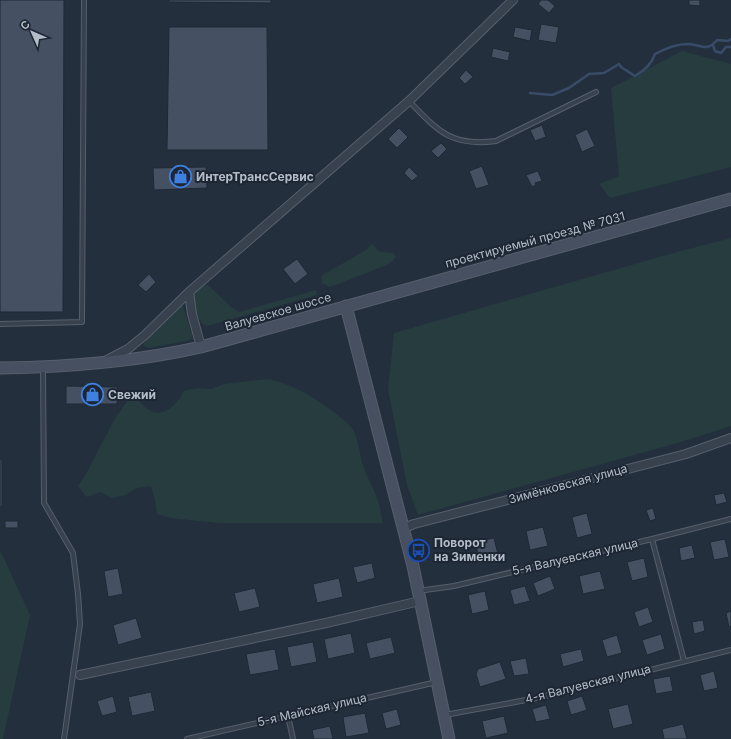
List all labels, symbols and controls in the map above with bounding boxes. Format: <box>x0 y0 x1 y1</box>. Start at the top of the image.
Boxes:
north arrow <box>12 12 52 52</box>
text: С <box>17 17 33 33</box>
shop icon: ИнтерТрансСервис <box>168 164 194 190</box>
place label: ИнтерТрансСервис <box>196 169 314 184</box>
street label: проектируемый проезд № 7031 <box>443 208 626 271</box>
street label: Валуевское шоссе <box>223 289 333 334</box>
shop icon: Свежий <box>79 382 105 408</box>
place label: Свежий <box>108 387 156 402</box>
street label: Зимёнковская улица <box>507 460 629 507</box>
place label: Поворот на Зименки <box>434 535 505 564</box>
street label: 5-я Валуевская улица <box>511 535 639 578</box>
bus stop icon: Поворот на Зименки <box>406 537 432 563</box>
street label: 4-я Валуевская улица <box>523 661 652 706</box>
street label: 5-я Майская улица <box>256 690 368 729</box>

